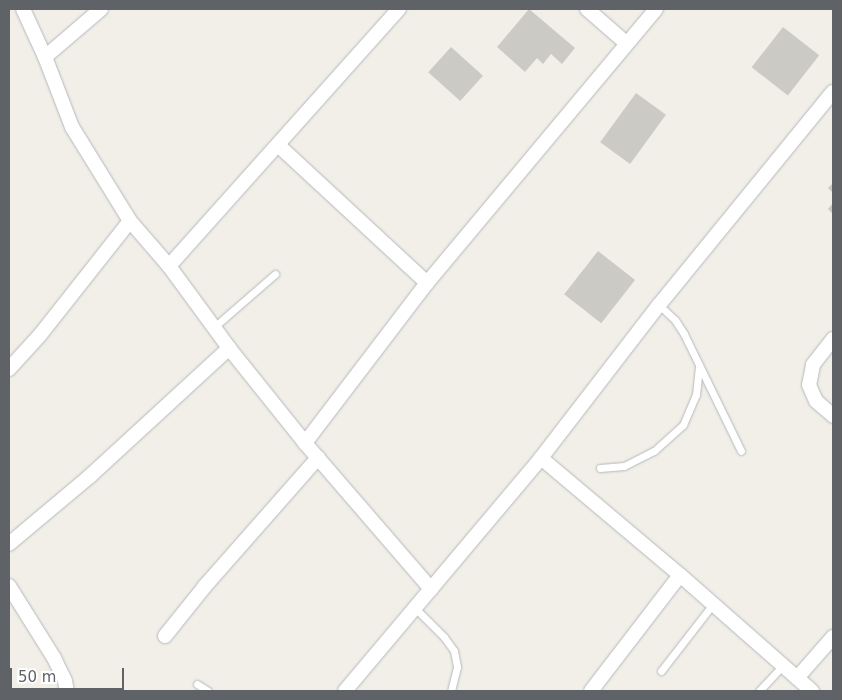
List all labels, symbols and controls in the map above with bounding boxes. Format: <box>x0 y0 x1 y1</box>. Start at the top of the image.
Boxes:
scale bar <box>12 658 126 690</box>
text: 50 m <box>18 668 56 686</box>

